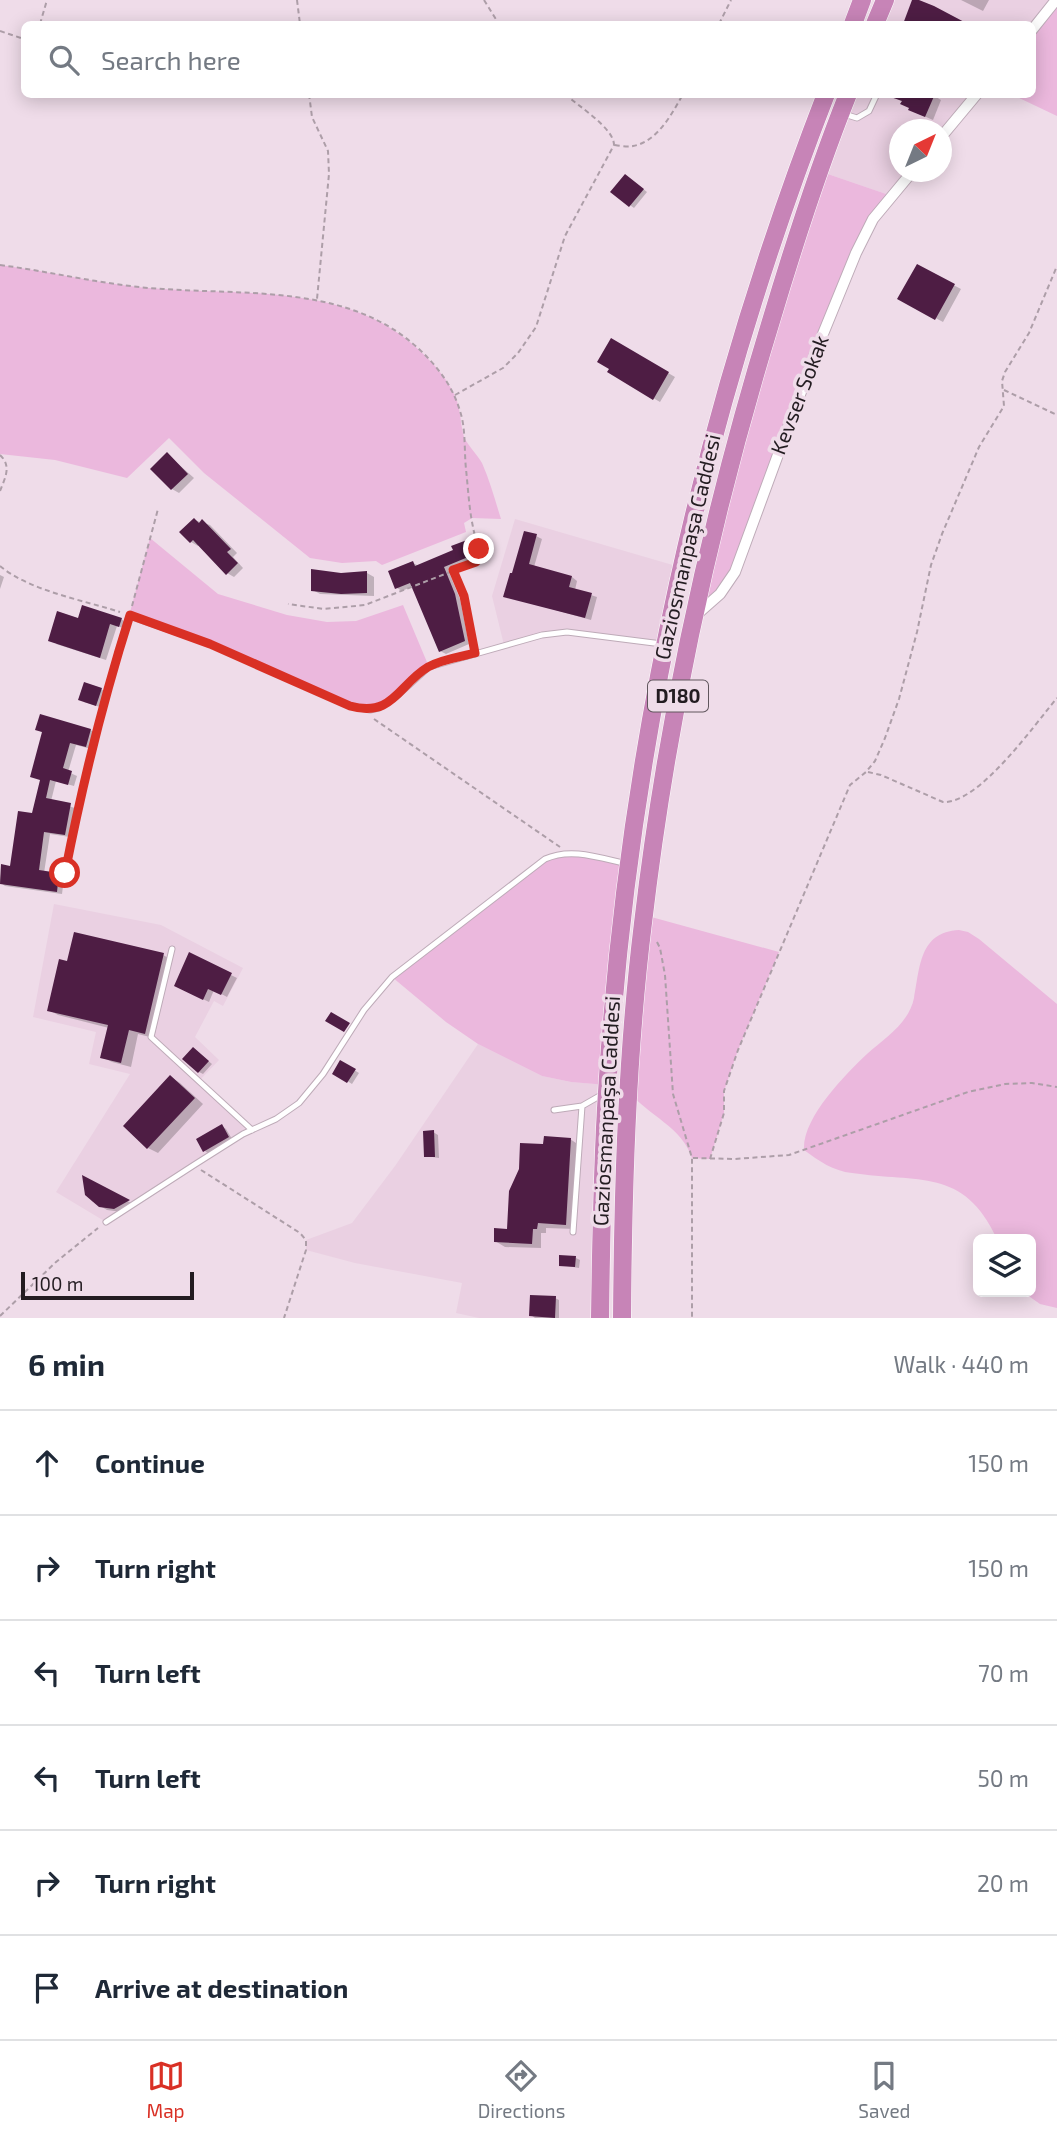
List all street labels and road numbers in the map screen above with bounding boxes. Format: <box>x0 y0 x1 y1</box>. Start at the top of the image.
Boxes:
street label: Kevser Sokak <box>764 331 833 458</box>
street label: Gaziosmanpaşa Caddesi <box>648 431 727 662</box>
road number: D180 <box>648 680 708 712</box>
street label: Gaziosmanpaşa Caddesi <box>587 995 626 1227</box>

